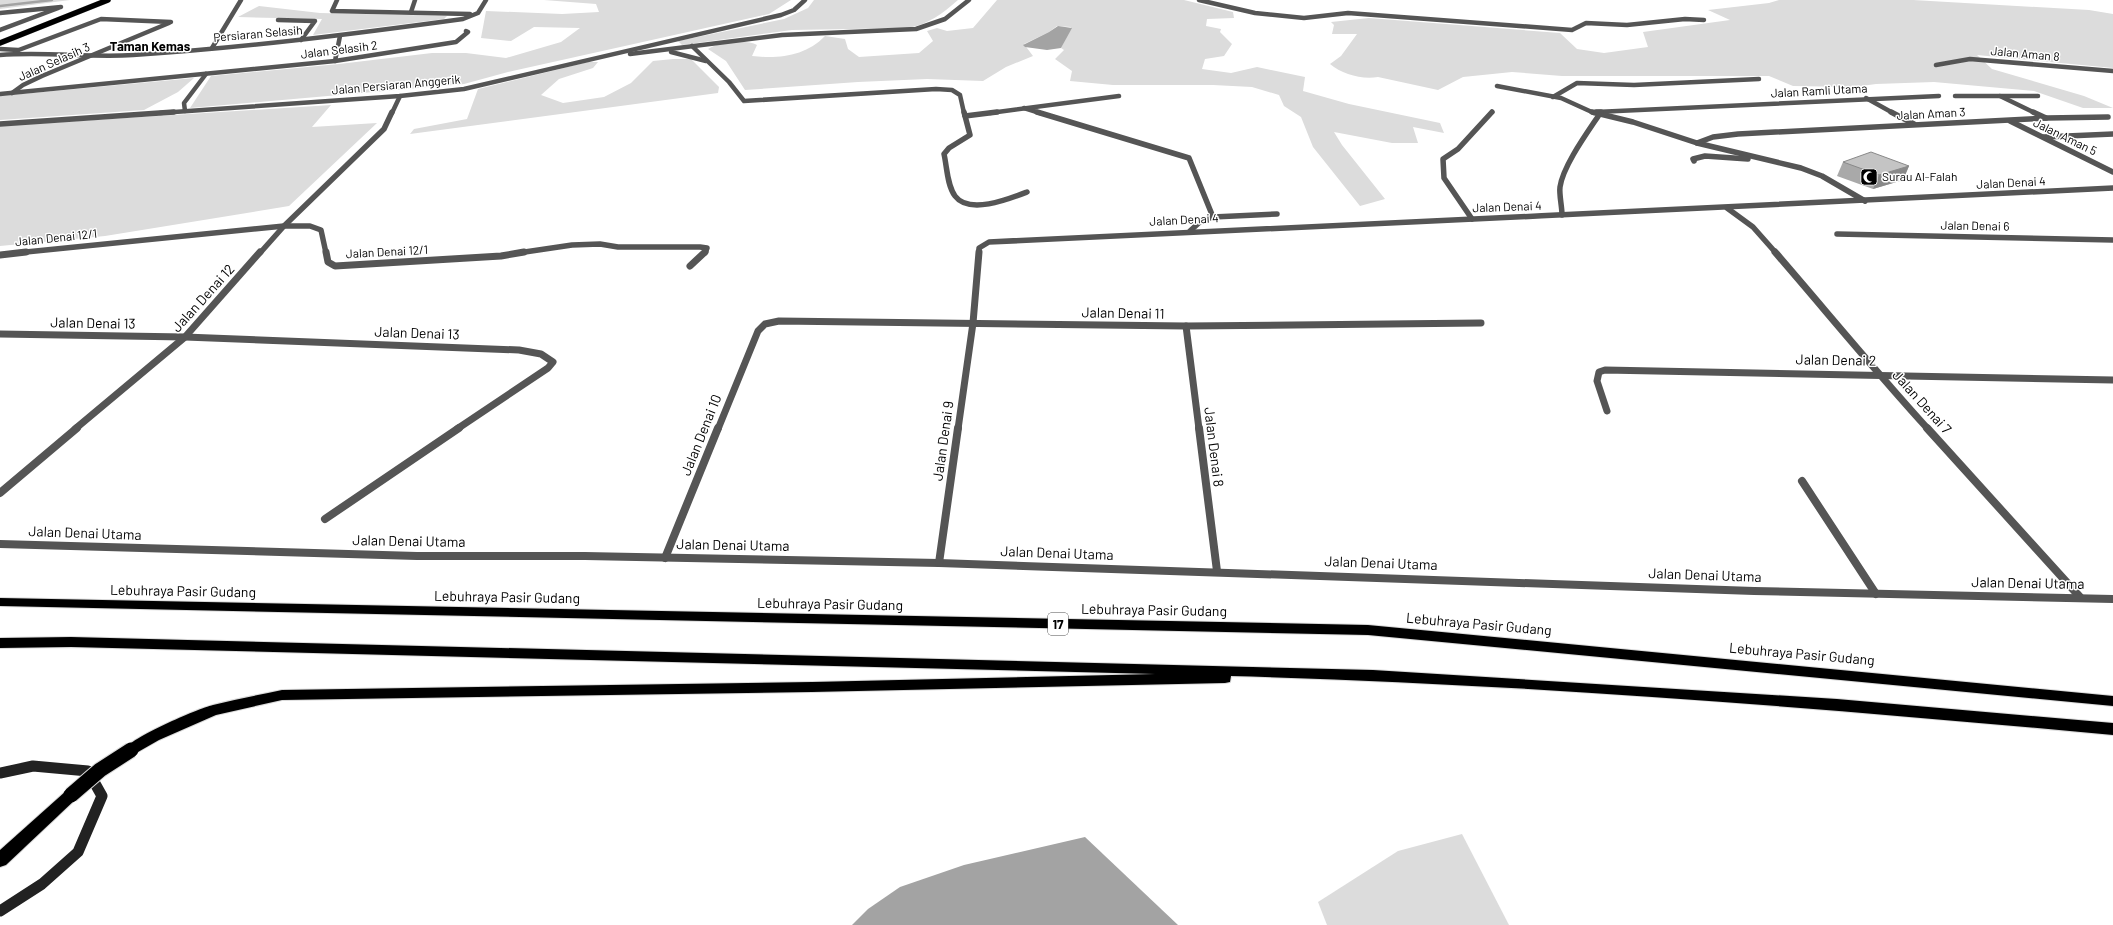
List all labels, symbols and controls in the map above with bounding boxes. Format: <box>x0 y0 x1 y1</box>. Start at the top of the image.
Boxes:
street label: Persiaran Selasih <box>213 22 303 44</box>
street label: Jalan Selasih 2 <box>300 37 378 61</box>
district label: Taman Kemas <box>110 38 191 54</box>
street label: Jalan Selasih 3 <box>16 39 92 83</box>
street label: Jalan Aman 8 <box>1990 43 2060 63</box>
street label: Jalan Persiaran Anggerik <box>331 71 461 97</box>
street label: Jalan Ramli Utama <box>1770 80 1868 100</box>
street label: Jalan Aman 3 <box>1896 104 1966 122</box>
street label: Jalan Aman 5 <box>2031 115 2100 158</box>
mosque icon: Surau Al-Falah <box>1859 167 1879 187</box>
place label: Surau Al-Falah <box>1882 169 1957 183</box>
street label: Jalan Denai 4 <box>1976 173 2046 191</box>
street label: Jalan Denai 4 <box>1472 198 1542 214</box>
street label: Jalan Denai 4 <box>1149 210 1219 228</box>
street label: Jalan Denai 6 <box>1940 217 2010 233</box>
street label: Jalan Denai 12/1 <box>14 226 98 248</box>
street label: Jalan Denai 12/1 <box>345 242 428 260</box>
street label: Jalan Denai 12 <box>168 260 238 335</box>
street label: Jalan Denai 11 <box>1081 303 1165 322</box>
street label: Jalan Denai 13 <box>50 313 136 332</box>
street label: Jalan Denai 13 <box>374 323 460 342</box>
street label: Jalan Denai 2 <box>1796 350 1876 369</box>
street label: Jalan Denai 7 <box>1889 366 1956 437</box>
street label: Jalan Denai 10 <box>677 392 725 478</box>
street label: Jalan Denai 9 <box>928 400 957 482</box>
street label: Jalan Denai 8 <box>1201 406 1228 488</box>
street label: Jalan Denai Utama <box>28 522 142 543</box>
street label: Jalan Denai Utama <box>352 531 466 550</box>
street label: Jalan Denai Utama <box>676 535 790 554</box>
street label: Jalan Denai Utama <box>1000 542 1114 563</box>
street label: Jalan Denai Utama <box>1324 552 1438 573</box>
street label: Jalan Denai Utama <box>1648 564 1762 585</box>
street label: Jalan Denai Utama <box>1971 573 2085 592</box>
street label: Lebuhraya Pasir Gudang <box>110 581 256 600</box>
street label: Lebuhraya Pasir Gudang <box>434 587 580 606</box>
street label: Lebuhraya Pasir Gudang <box>757 594 903 613</box>
street label: Lebuhraya Pasir Gudang <box>1081 600 1227 619</box>
street label: Lebuhraya Pasir Gudang <box>1406 609 1553 638</box>
road number: 17 <box>1048 613 1068 635</box>
street label: Lebuhraya Pasir Gudang <box>1729 639 1876 668</box>

